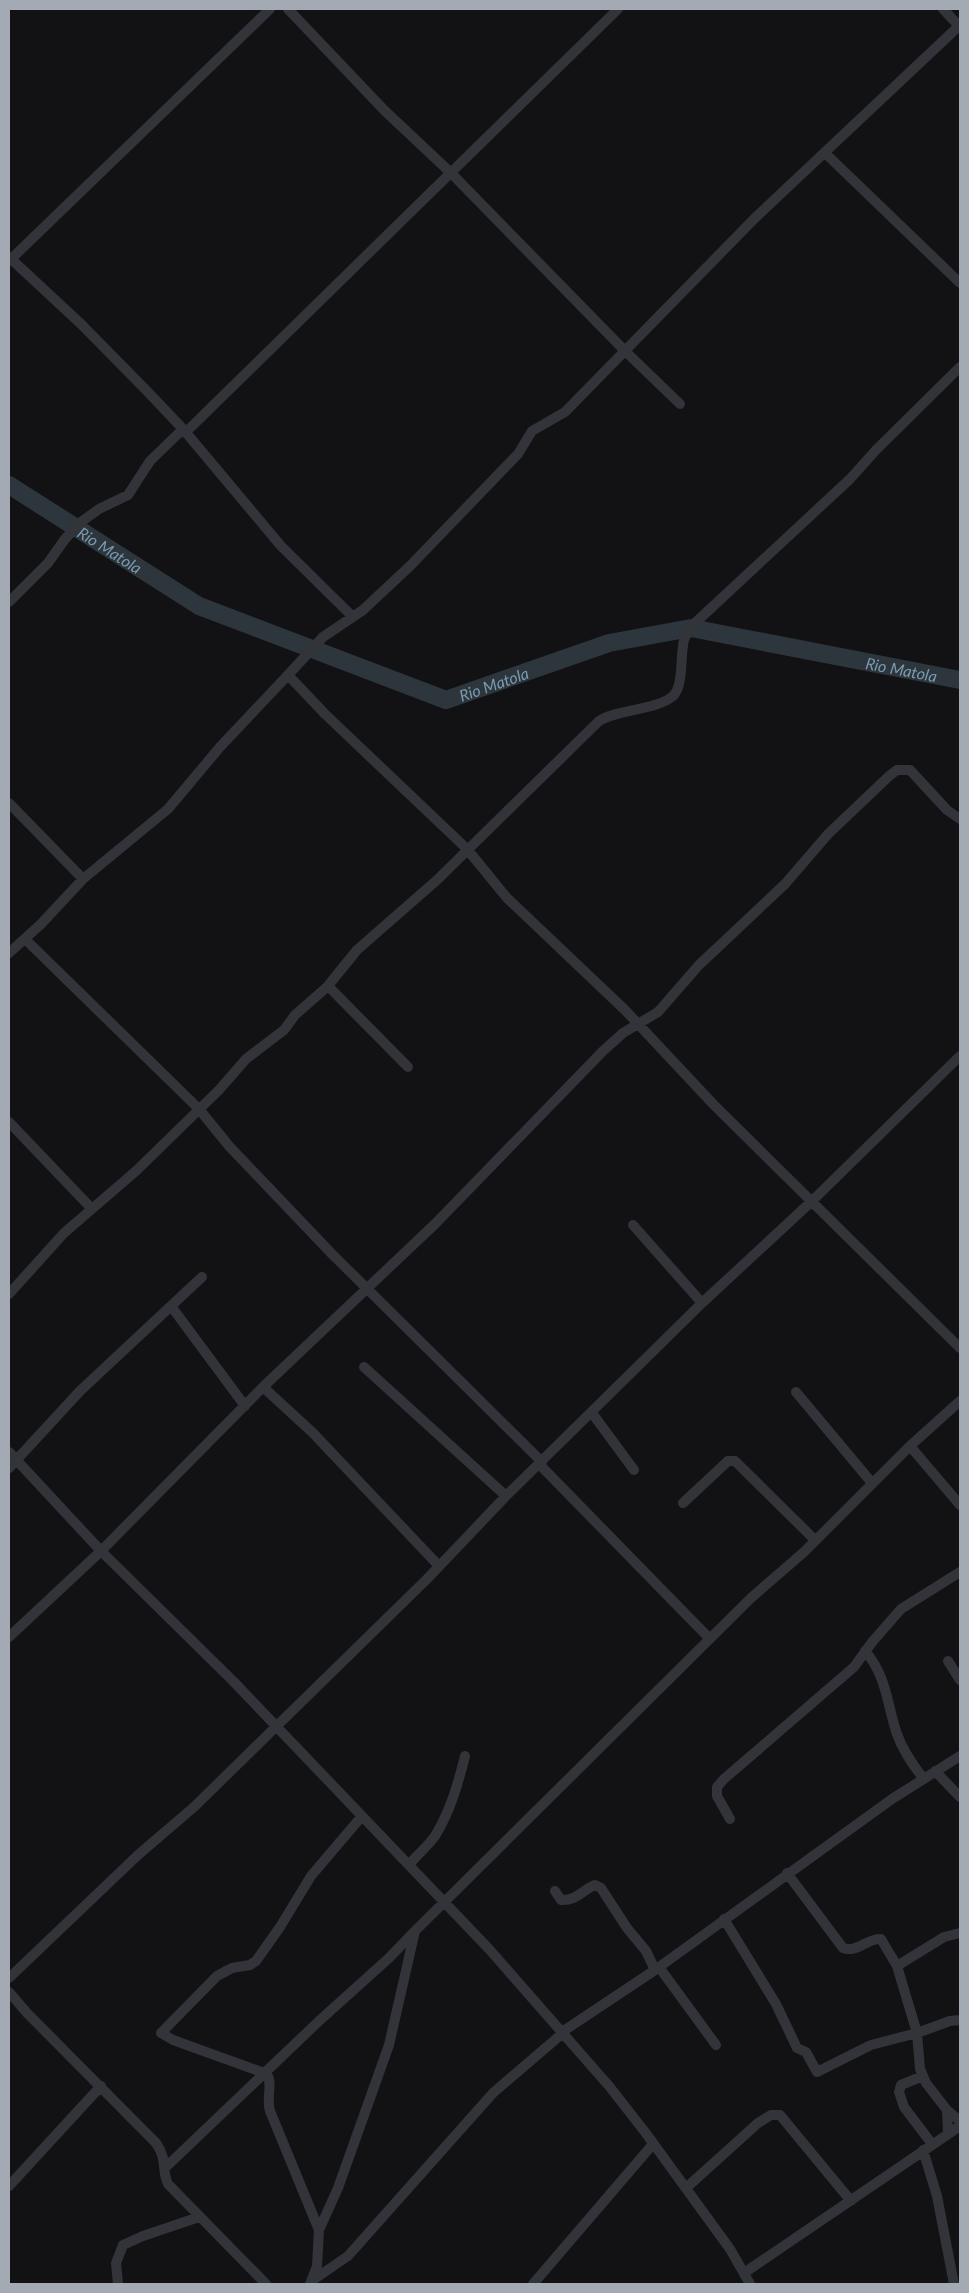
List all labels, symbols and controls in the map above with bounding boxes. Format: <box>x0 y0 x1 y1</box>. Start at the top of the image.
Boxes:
water label: Rio Matola <box>75 522 146 577</box>
water label: Rio Matola <box>864 653 939 685</box>
water label: Rio Matola <box>456 662 531 704</box>

